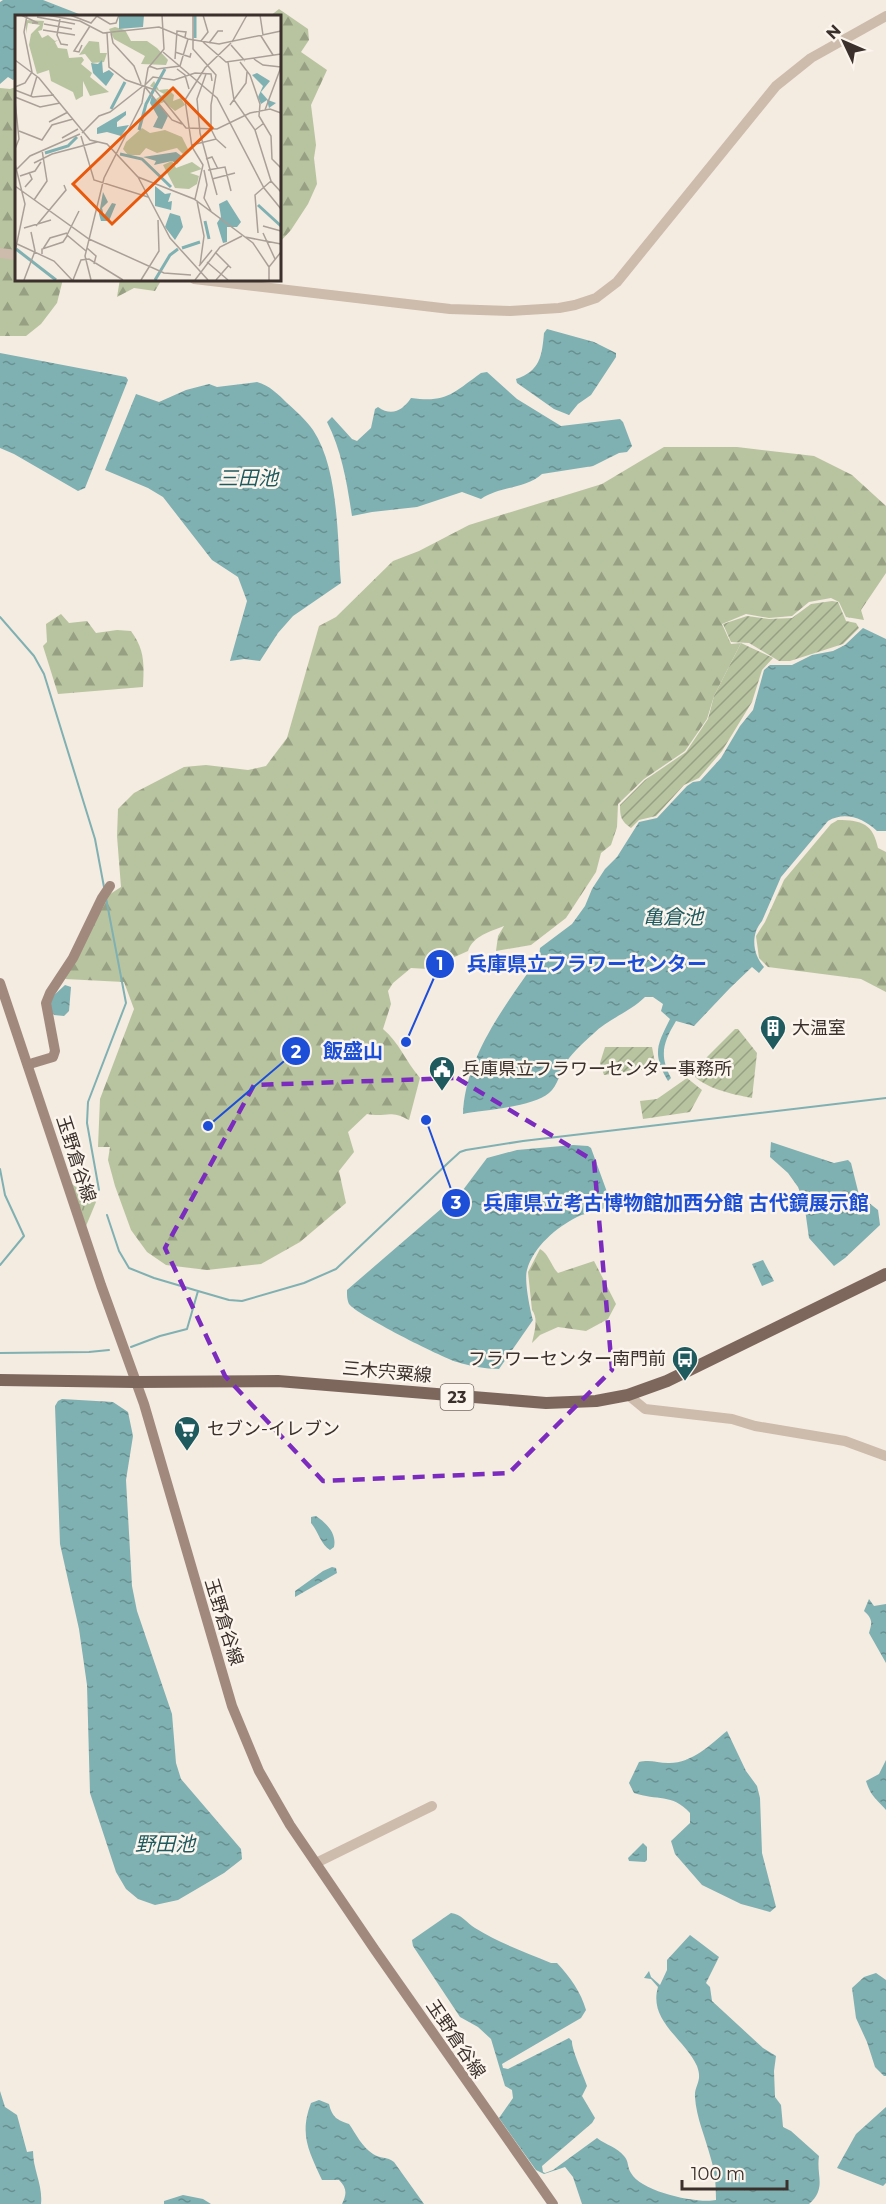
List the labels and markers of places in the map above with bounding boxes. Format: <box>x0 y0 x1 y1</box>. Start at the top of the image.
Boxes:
callout: 兵庫県立フラワーセンター <box>425 945 719 983</box>
building icon: 大温室 <box>758 1013 788 1051</box>
place label: 大温室 <box>792 1017 846 1039</box>
callout: 飯盛山 <box>281 1032 395 1070</box>
public building icon: 兵庫県立フラワーセンター事務所 <box>427 1054 457 1092</box>
place label: 兵庫県立フラワーセンター事務所 <box>462 1058 732 1080</box>
callout: 兵庫県立考古博物館加西分館 古代鏡展示館 <box>441 1184 881 1222</box>
bus stop icon: フラワーセンター南門前 <box>670 1344 700 1382</box>
place label: フラワーセンター南門前 <box>468 1348 666 1370</box>
supermarket icon: セブン-イレブン <box>172 1414 202 1452</box>
place label: セブン-イレブン <box>207 1418 340 1440</box>

